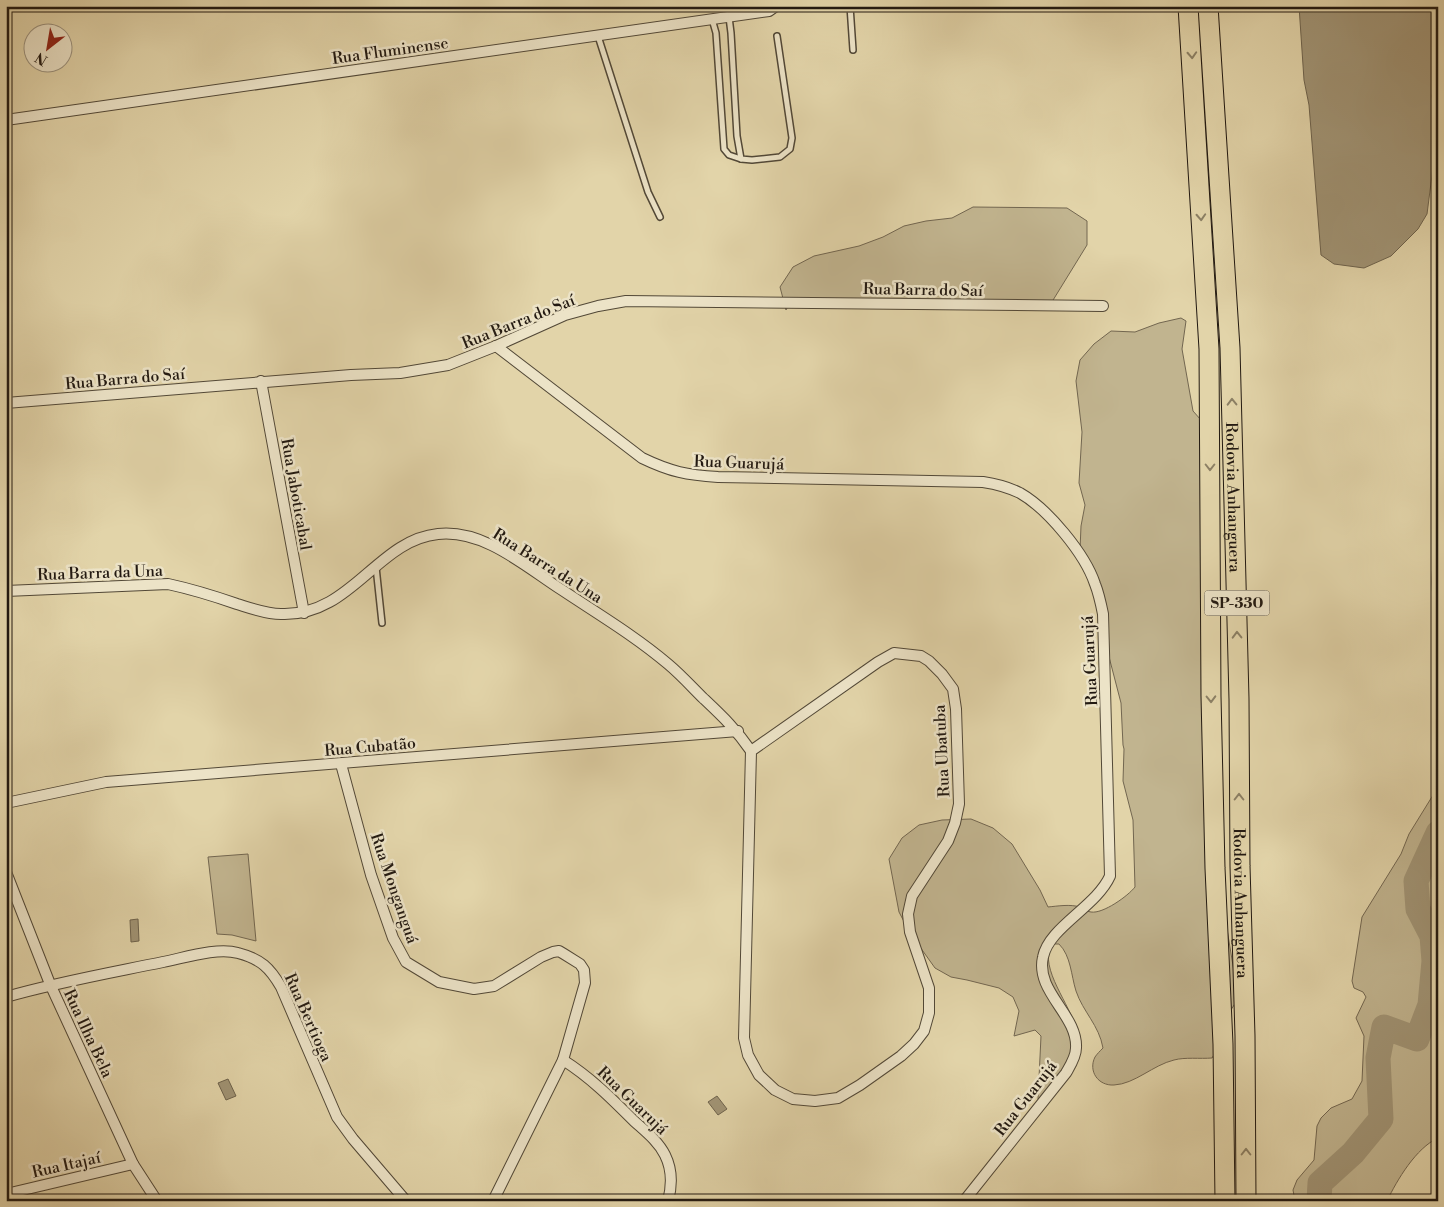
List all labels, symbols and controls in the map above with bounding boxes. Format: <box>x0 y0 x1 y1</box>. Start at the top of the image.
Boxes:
north arrow <box>22 22 72 72</box>
street label: Rua Fluminense <box>331 33 450 69</box>
text: N <box>32 48 51 69</box>
one-way arrow <box>1186 51 1197 59</box>
one-way arrow <box>1196 213 1207 221</box>
street label: Rua Barra do Saí <box>863 279 984 301</box>
street label: Rua Barra do Saí <box>459 290 579 354</box>
street label: Rua Barra do Saí <box>64 364 187 394</box>
one-way arrow <box>1226 398 1237 406</box>
street label: Rodovia Anhanguera <box>1221 422 1245 574</box>
street label: Rua Jaboticabal <box>276 437 316 552</box>
street label: Rua Guarujá <box>693 451 785 475</box>
one-way arrow <box>1205 464 1215 471</box>
street label: Rua Barra da Una <box>489 524 607 608</box>
street label: Rua Barra da Una <box>37 561 164 585</box>
road number: SP-330 <box>1204 590 1270 616</box>
street label: Rua Guarujá <box>1078 614 1102 707</box>
one-way arrow <box>1232 630 1243 638</box>
one-way arrow <box>1206 696 1217 704</box>
street label: Rua Ubatuba <box>930 703 954 798</box>
street label: Rua Cubatão <box>323 733 417 761</box>
one-way arrow <box>1234 793 1245 801</box>
street label: Rodovia Anhanguera <box>1229 828 1252 980</box>
street label: Rua Monganguá <box>366 830 423 947</box>
street label: Rua Bertioga <box>280 970 337 1065</box>
street label: Rua Ilha Bela <box>59 986 118 1082</box>
street label: Rua Guarujá <box>990 1056 1062 1140</box>
street label: Rua Guarujá <box>593 1062 672 1140</box>
street label: Rua Itajaí <box>30 1147 103 1183</box>
one-way arrow <box>1241 1148 1251 1156</box>

